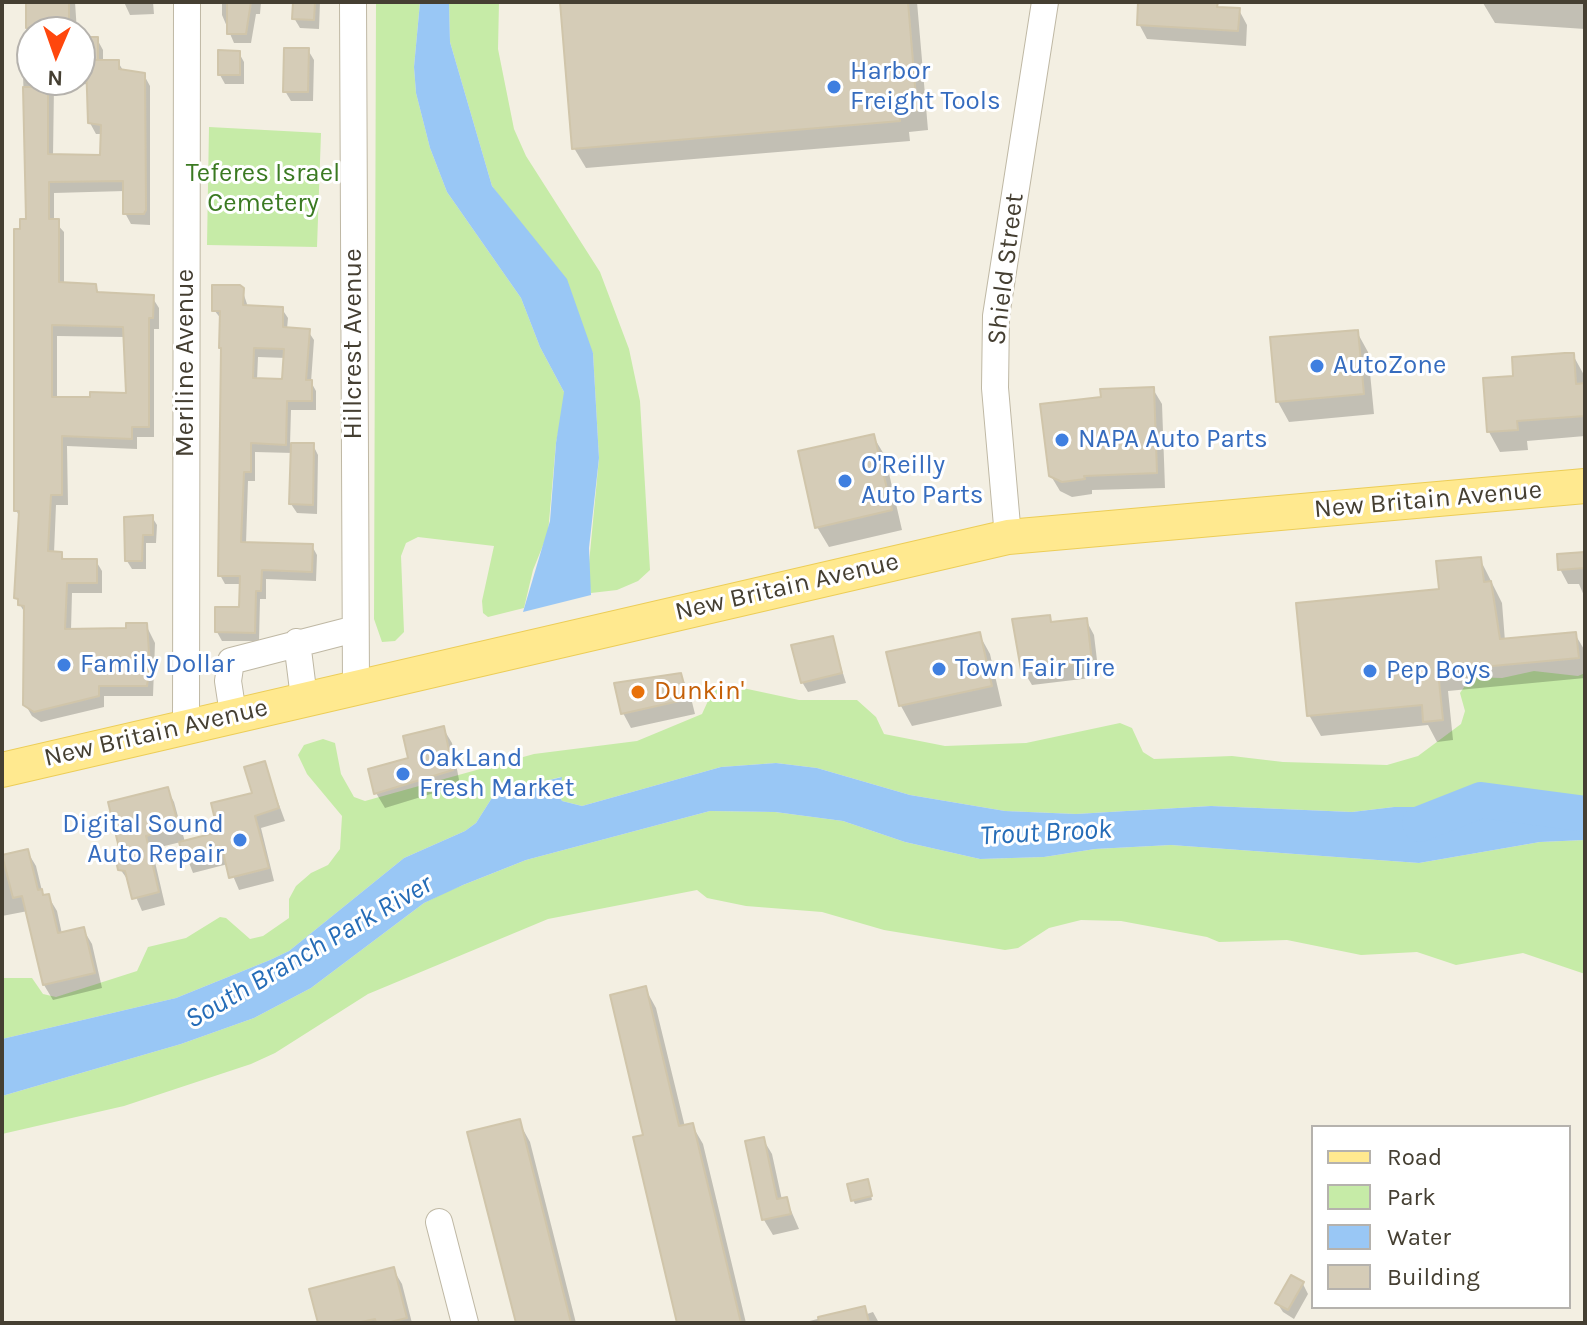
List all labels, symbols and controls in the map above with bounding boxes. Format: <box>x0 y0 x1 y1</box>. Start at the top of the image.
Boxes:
north arrow <box>16 16 96 96</box>
place label: Harbor Freight Tools <box>850 56 1001 118</box>
text: N <box>47 65 64 91</box>
marker: Harbor Freight Tools <box>825 78 843 96</box>
park label: Teferes Israel Cemetery <box>186 158 340 220</box>
street label: Shield Street <box>981 191 1031 347</box>
street label: Hillcrest Avenue <box>338 248 370 440</box>
street label: Meriline Avenue <box>170 269 202 457</box>
place label: AutoZone <box>1333 350 1446 382</box>
marker: AutoZone <box>1308 357 1326 375</box>
place label: NAPA Auto Parts <box>1078 424 1268 456</box>
marker: NAPA Auto Parts <box>1053 431 1071 449</box>
place label: O'Reilly Auto Parts <box>861 450 983 512</box>
marker: O'Reilly Auto Parts <box>836 472 854 490</box>
street label: New Britain Avenue <box>1313 474 1543 526</box>
street label: New Britain Avenue <box>672 546 902 628</box>
place label: Family Dollar <box>80 649 235 681</box>
place label: Town Fair Tire <box>955 653 1115 685</box>
place label: Pep Boys <box>1386 655 1491 687</box>
marker: Family Dollar <box>55 656 73 674</box>
marker: Town Fair Tire <box>930 660 948 678</box>
marker: Pep Boys <box>1361 662 1379 680</box>
place label: Dunkin' <box>654 676 744 708</box>
marker: Dunkin' <box>629 683 647 701</box>
street label: New Britain Avenue <box>41 692 271 774</box>
place label: OakLand Fresh Market <box>419 743 574 804</box>
marker: OakLand Fresh Market <box>394 765 412 783</box>
place label: Digital Sound Auto Repair <box>62 809 224 870</box>
water label: Trout Brook <box>979 813 1113 853</box>
marker: Digital Sound Auto Repair <box>231 831 249 849</box>
water label: South Branch Park River <box>179 867 439 1037</box>
legend <box>1311 1125 1571 1309</box>
text: Road <box>1387 1143 1442 1171</box>
text: Park <box>1387 1183 1436 1211</box>
text: Water <box>1387 1223 1451 1251</box>
text: Building <box>1387 1263 1480 1291</box>

